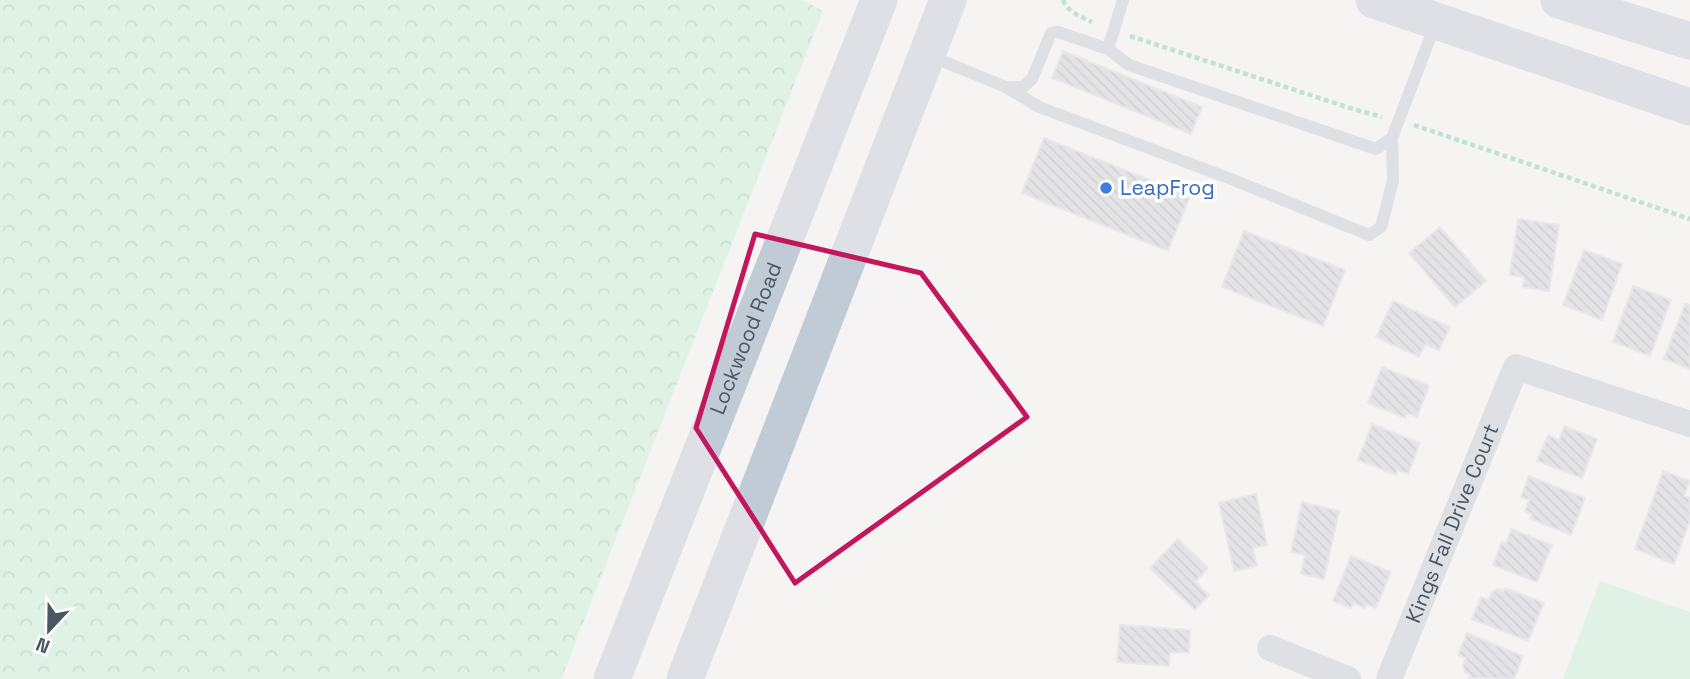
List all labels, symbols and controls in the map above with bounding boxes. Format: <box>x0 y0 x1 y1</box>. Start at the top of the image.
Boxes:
place label: LeapFrog <box>1120 174 1215 201</box>
marker: LeapFrog <box>1098 180 1114 196</box>
street label: Lockwood Road <box>703 258 788 418</box>
street label: Kings Fall Drive Court <box>1399 420 1504 627</box>
north arrow <box>14 595 84 665</box>
text: N <box>32 631 53 659</box>

